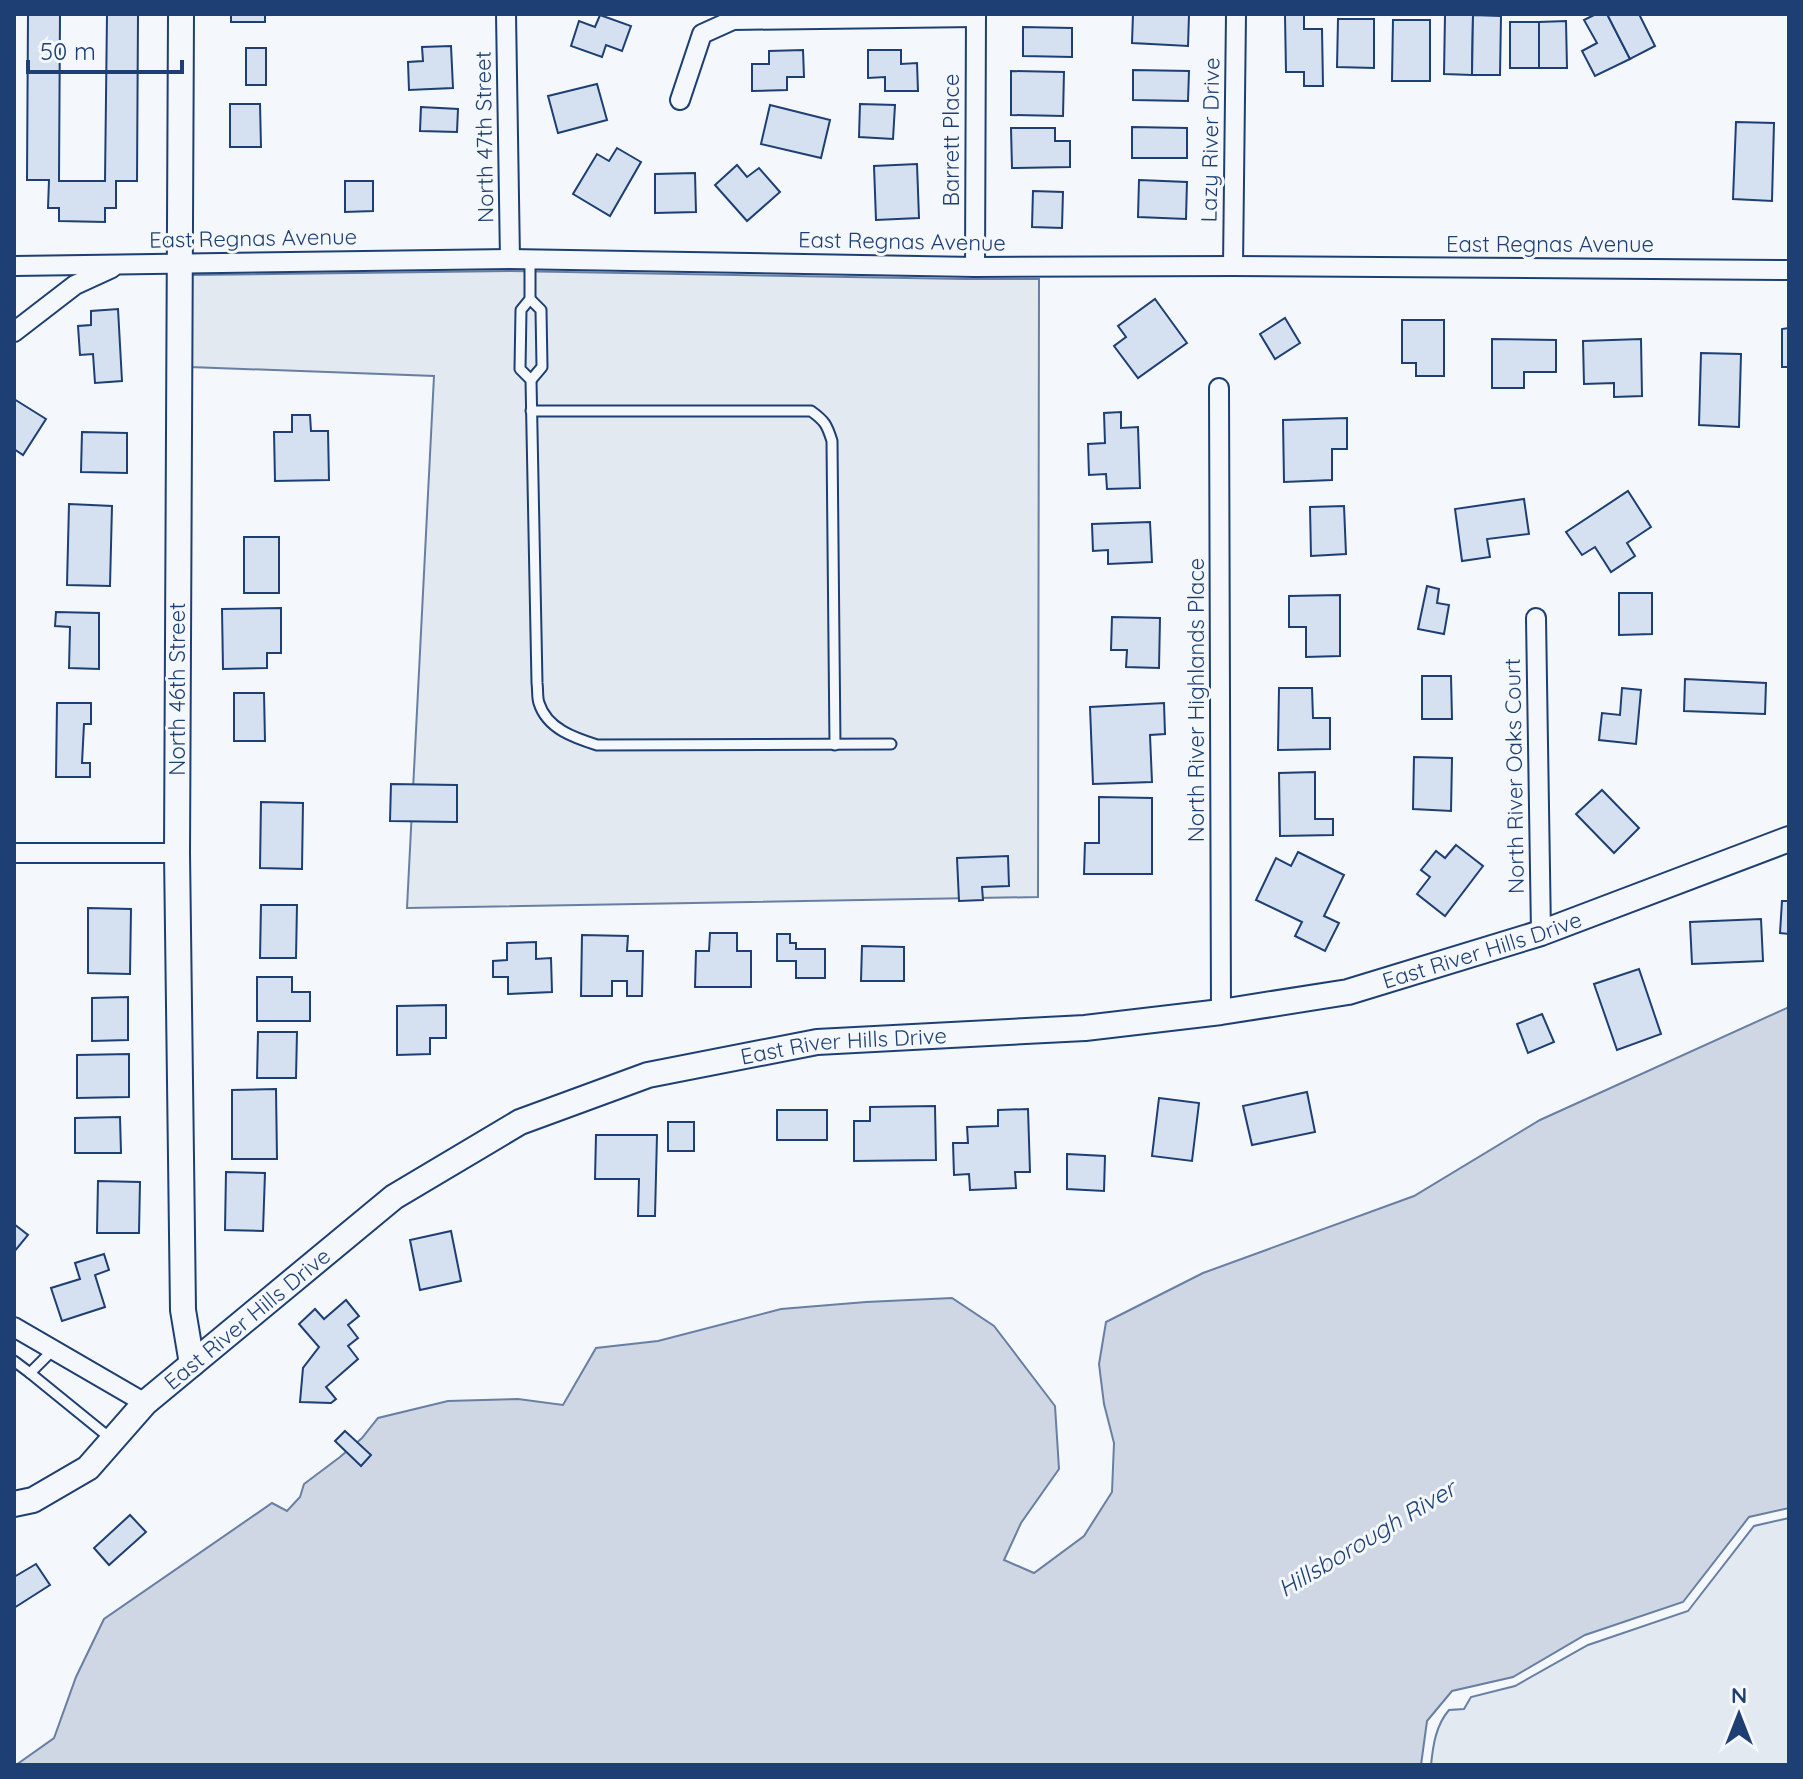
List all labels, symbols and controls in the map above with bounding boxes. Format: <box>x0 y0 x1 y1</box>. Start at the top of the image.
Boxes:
scale bar <box>28 24 182 74</box>
text: 50 m <box>40 36 96 66</box>
street label: North 47th Street <box>469 51 499 223</box>
street label: Lazy River Drive <box>1195 57 1225 223</box>
street label: Barrett Place <box>937 74 965 206</box>
street label: East Regnas Avenue <box>149 222 357 254</box>
street label: East Regnas Avenue <box>798 225 1006 257</box>
street label: East Regnas Avenue <box>1446 230 1654 258</box>
street label: North River Highlands Place <box>1182 558 1210 842</box>
street label: North 46th Street <box>163 602 191 776</box>
street label: North River Oaks Court <box>1498 658 1530 894</box>
street label: East River Hills Drive <box>1379 905 1585 995</box>
street label: East River Hills Drive <box>738 1021 948 1071</box>
street label: East River Hills Drive <box>158 1242 336 1396</box>
water label: Hillsborough River <box>1272 1472 1463 1603</box>
north arrow <box>1699 1675 1779 1755</box>
text: N <box>1731 1681 1747 1709</box>

